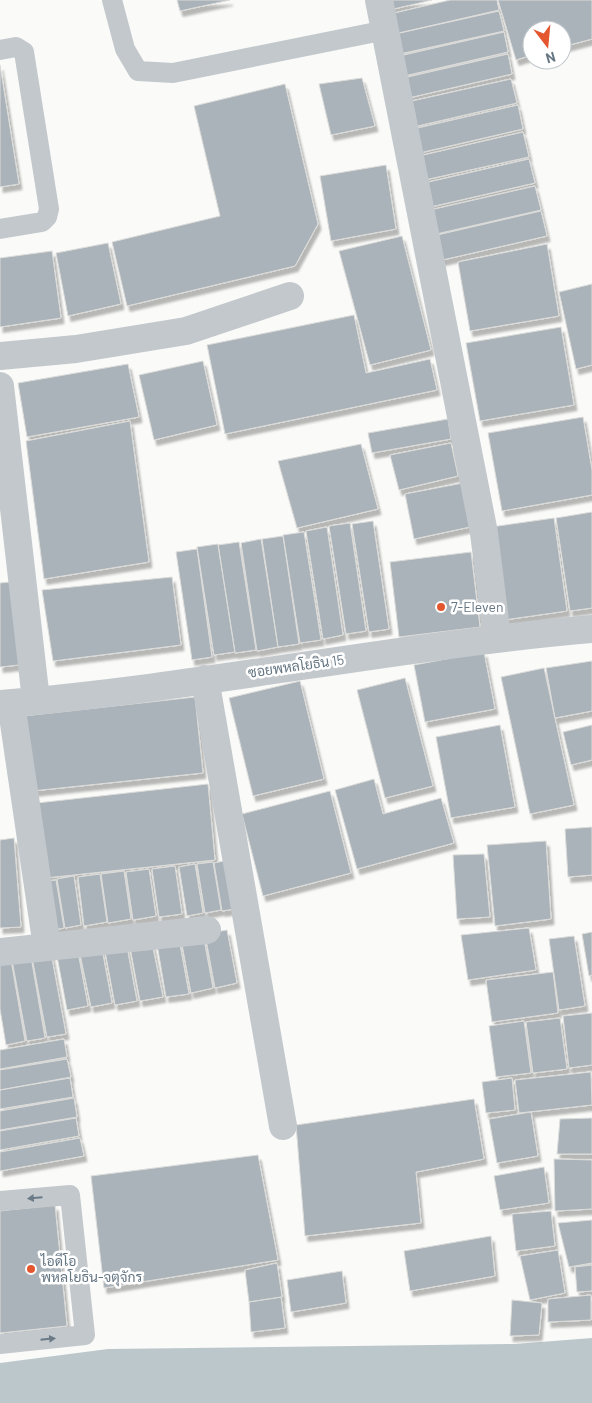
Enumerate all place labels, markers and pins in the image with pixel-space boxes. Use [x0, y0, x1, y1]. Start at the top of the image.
place label: 7-Eleven [451, 598, 504, 615]
marker: 7-Eleven [435, 601, 447, 613]
place label: ไอดีโอ พหลโยธิน-จตุจักร [40, 1252, 143, 1287]
marker: ไอดีโอ พหลโยธิน-จตุจักร [25, 1263, 37, 1275]

